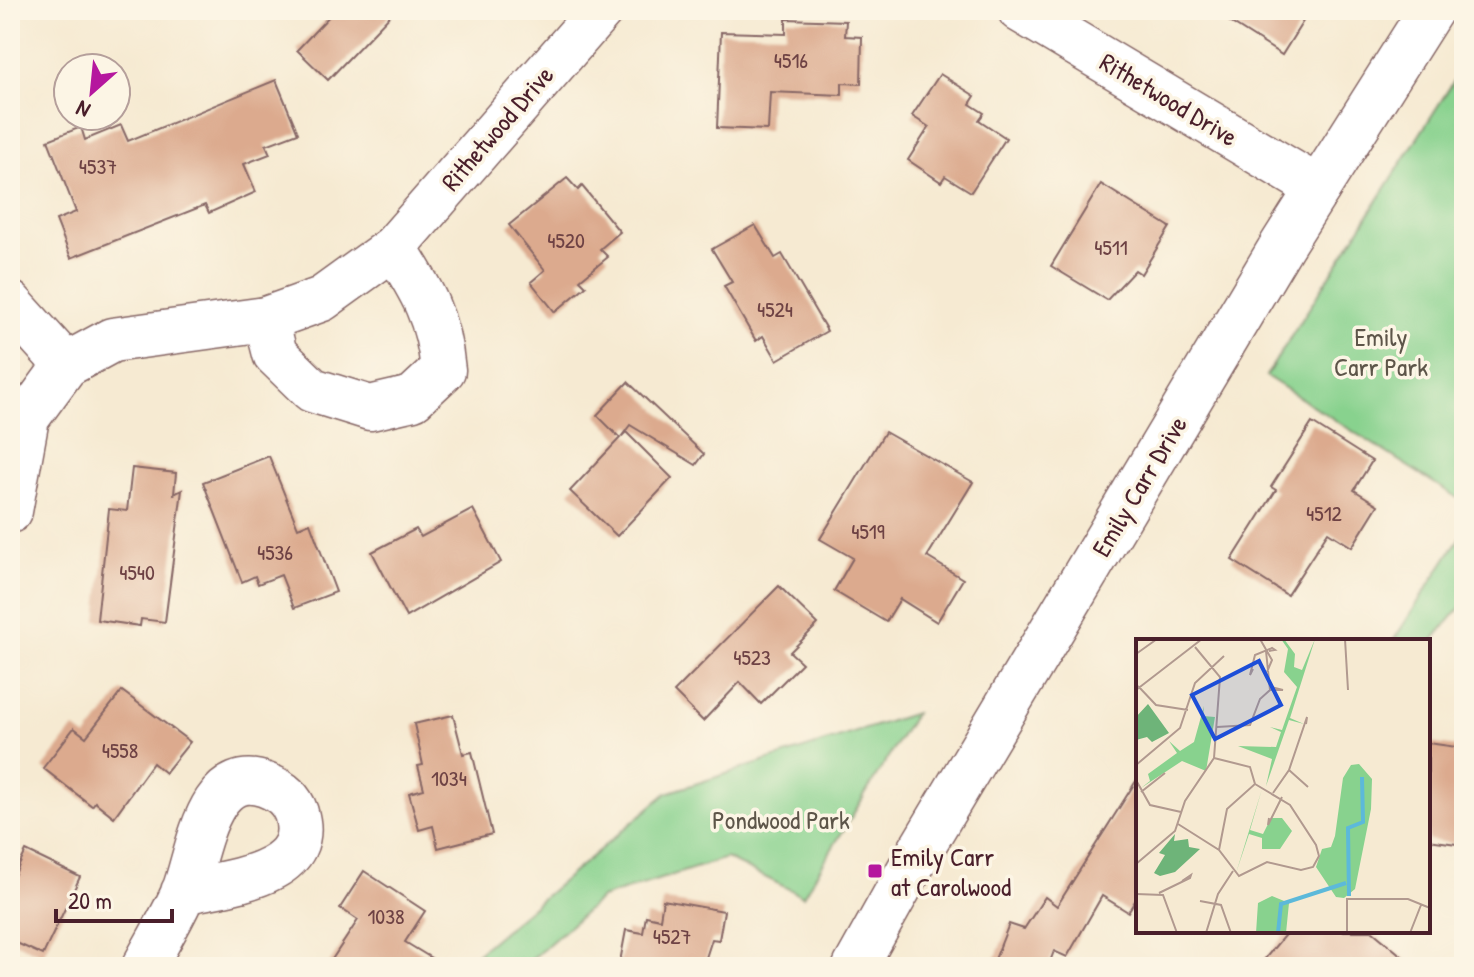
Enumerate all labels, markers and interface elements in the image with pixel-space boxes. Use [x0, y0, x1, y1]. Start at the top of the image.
street label: Rithetwood Drive [1094, 44, 1244, 154]
house number: 4516 [774, 45, 808, 75]
north arrow [52, 52, 132, 132]
street label: Rithetwood Drive [433, 58, 561, 198]
text: N [71, 94, 95, 126]
house number: 4537 [79, 151, 117, 181]
house number: 4520 [547, 225, 585, 255]
house number: 4511 [1094, 232, 1128, 262]
house number: 4524 [757, 294, 793, 324]
park label: Emily Carr Park [1334, 319, 1428, 384]
street label: Emily Carr Drive [1083, 409, 1195, 563]
house number: 4512 [1306, 498, 1343, 528]
house number: 4519 [851, 516, 885, 546]
house number: 4536 [257, 537, 293, 567]
house number: 4540 [119, 557, 155, 587]
inset map [1136, 639, 1430, 933]
house number: 4523 [733, 642, 771, 672]
house number: 4558 [102, 735, 138, 765]
house number: 1034 [431, 763, 467, 793]
park label: Pondwood Park [712, 802, 850, 837]
place label: Emily Carr at Carolwood [891, 839, 1011, 904]
marker: Emily Carr at Carolwood [866, 862, 884, 880]
scale bar [56, 873, 172, 923]
text: 20 m [68, 884, 112, 916]
house number: 1038 [367, 901, 405, 931]
house number: 4527 [653, 921, 691, 951]

